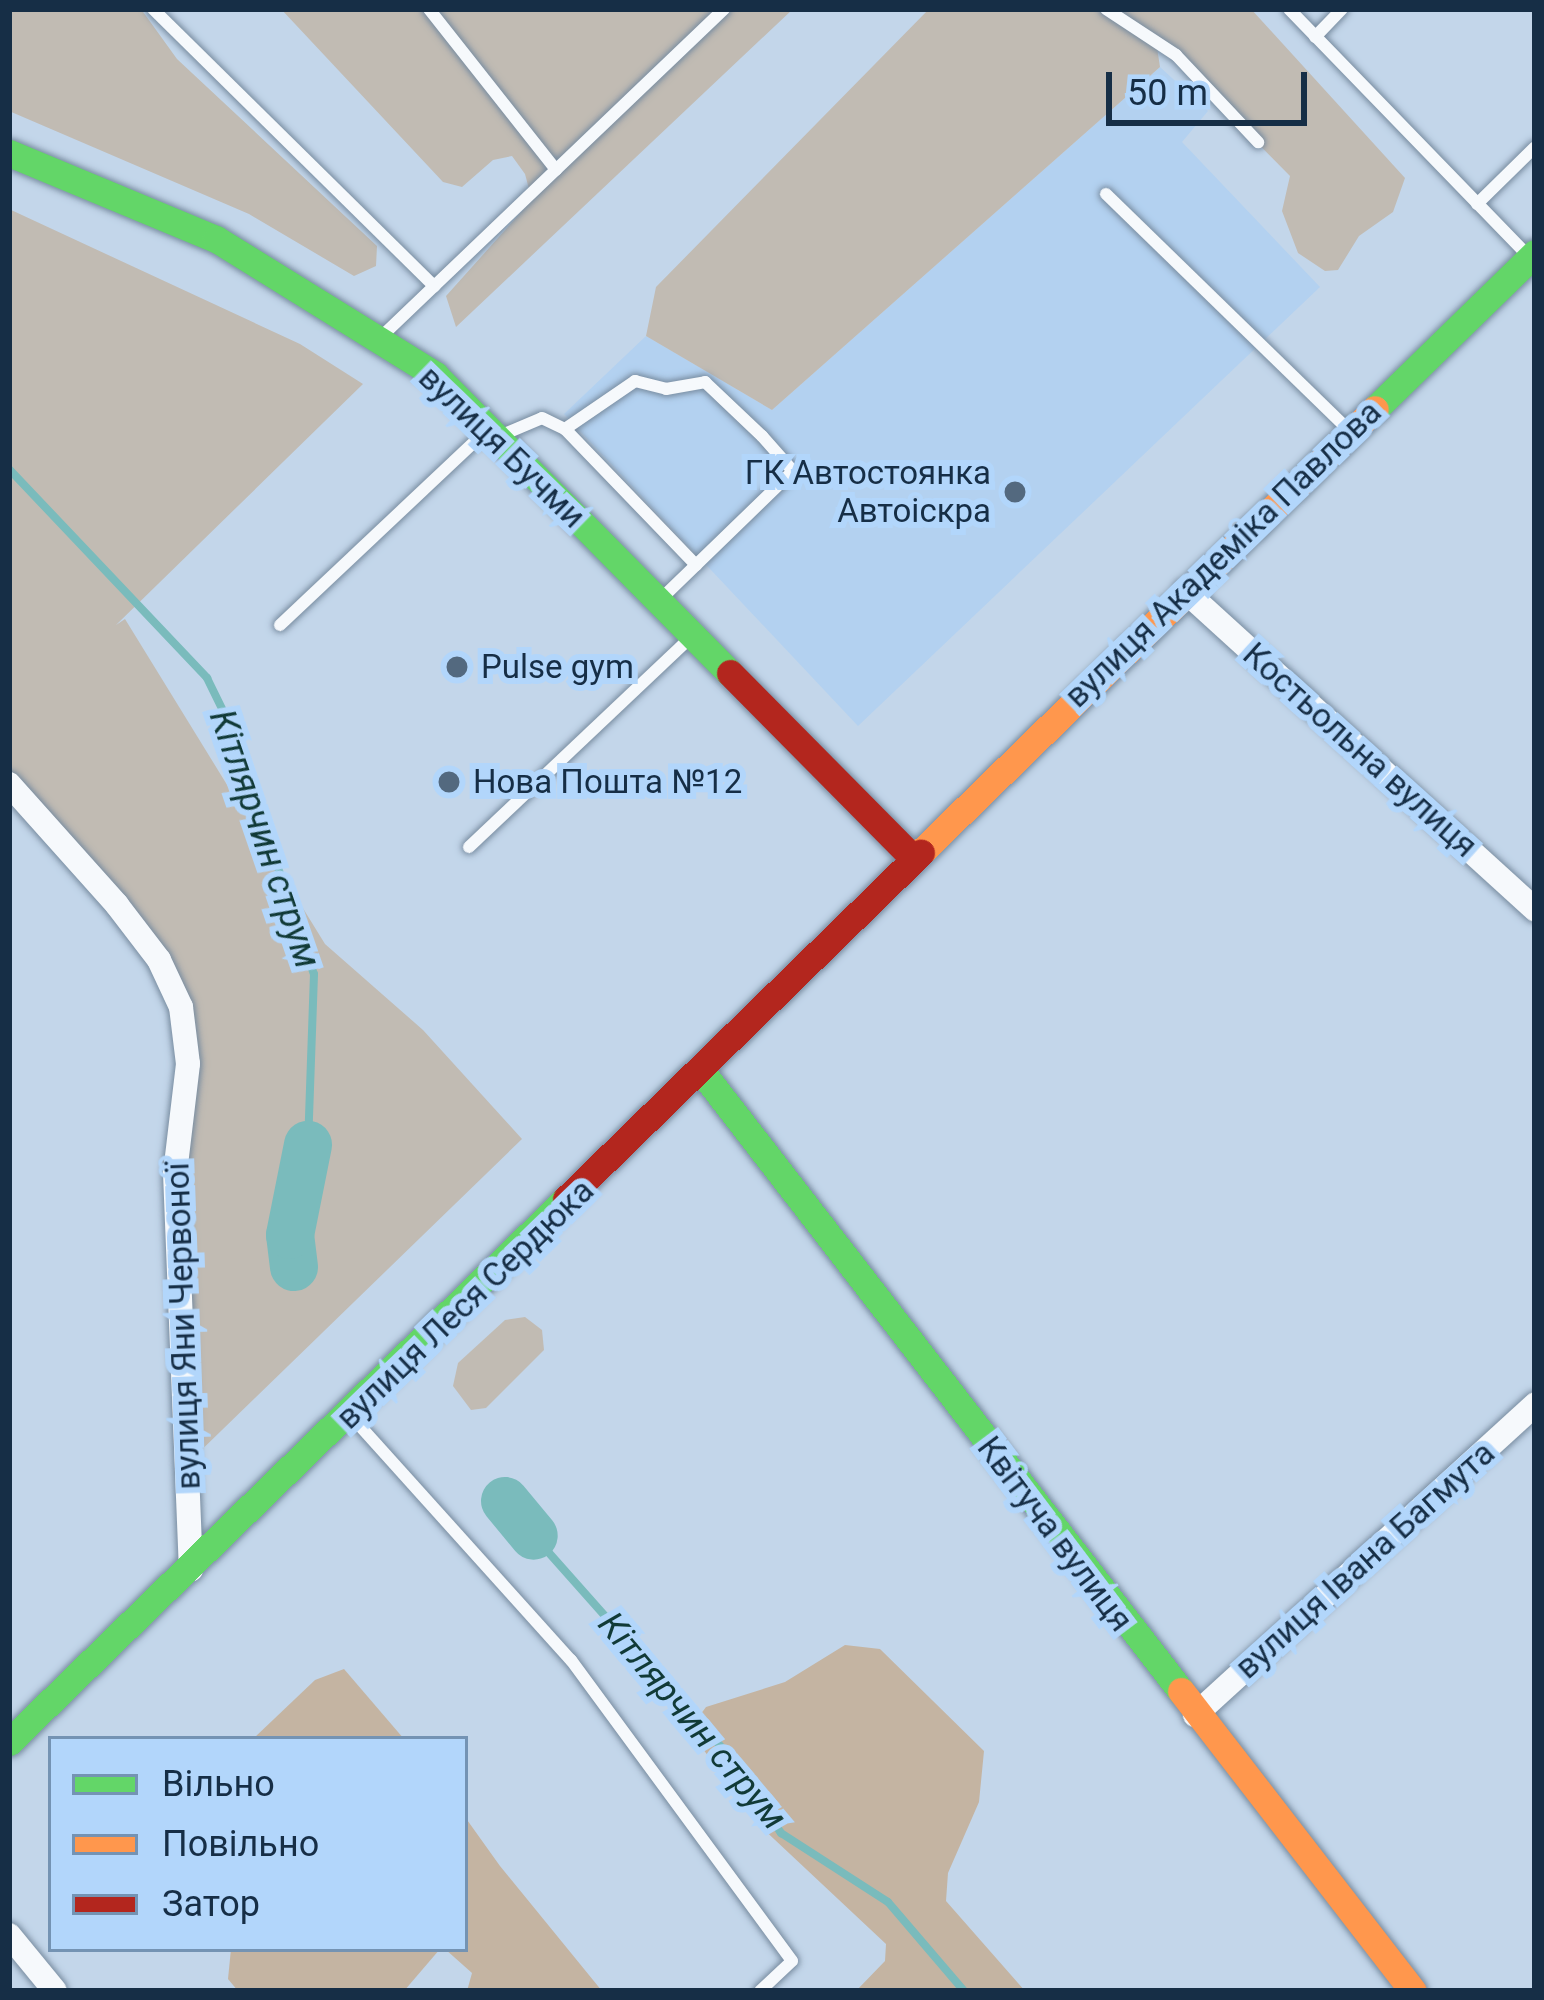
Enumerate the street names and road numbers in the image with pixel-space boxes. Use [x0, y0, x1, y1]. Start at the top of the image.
street label: вулиця Бучми [411, 358, 593, 536]
street label: вулиця Академіка Павлова [1057, 392, 1389, 716]
street label: Костьольна вулиця [1235, 635, 1485, 865]
street label: вулиця Яни Червоної [157, 1162, 209, 1490]
street label: вулиця Леся Сердюка [328, 1171, 602, 1437]
street label: Квітуча вулиця [969, 1429, 1141, 1639]
street label: вулиця Івана Багмута [1227, 1433, 1503, 1687]

